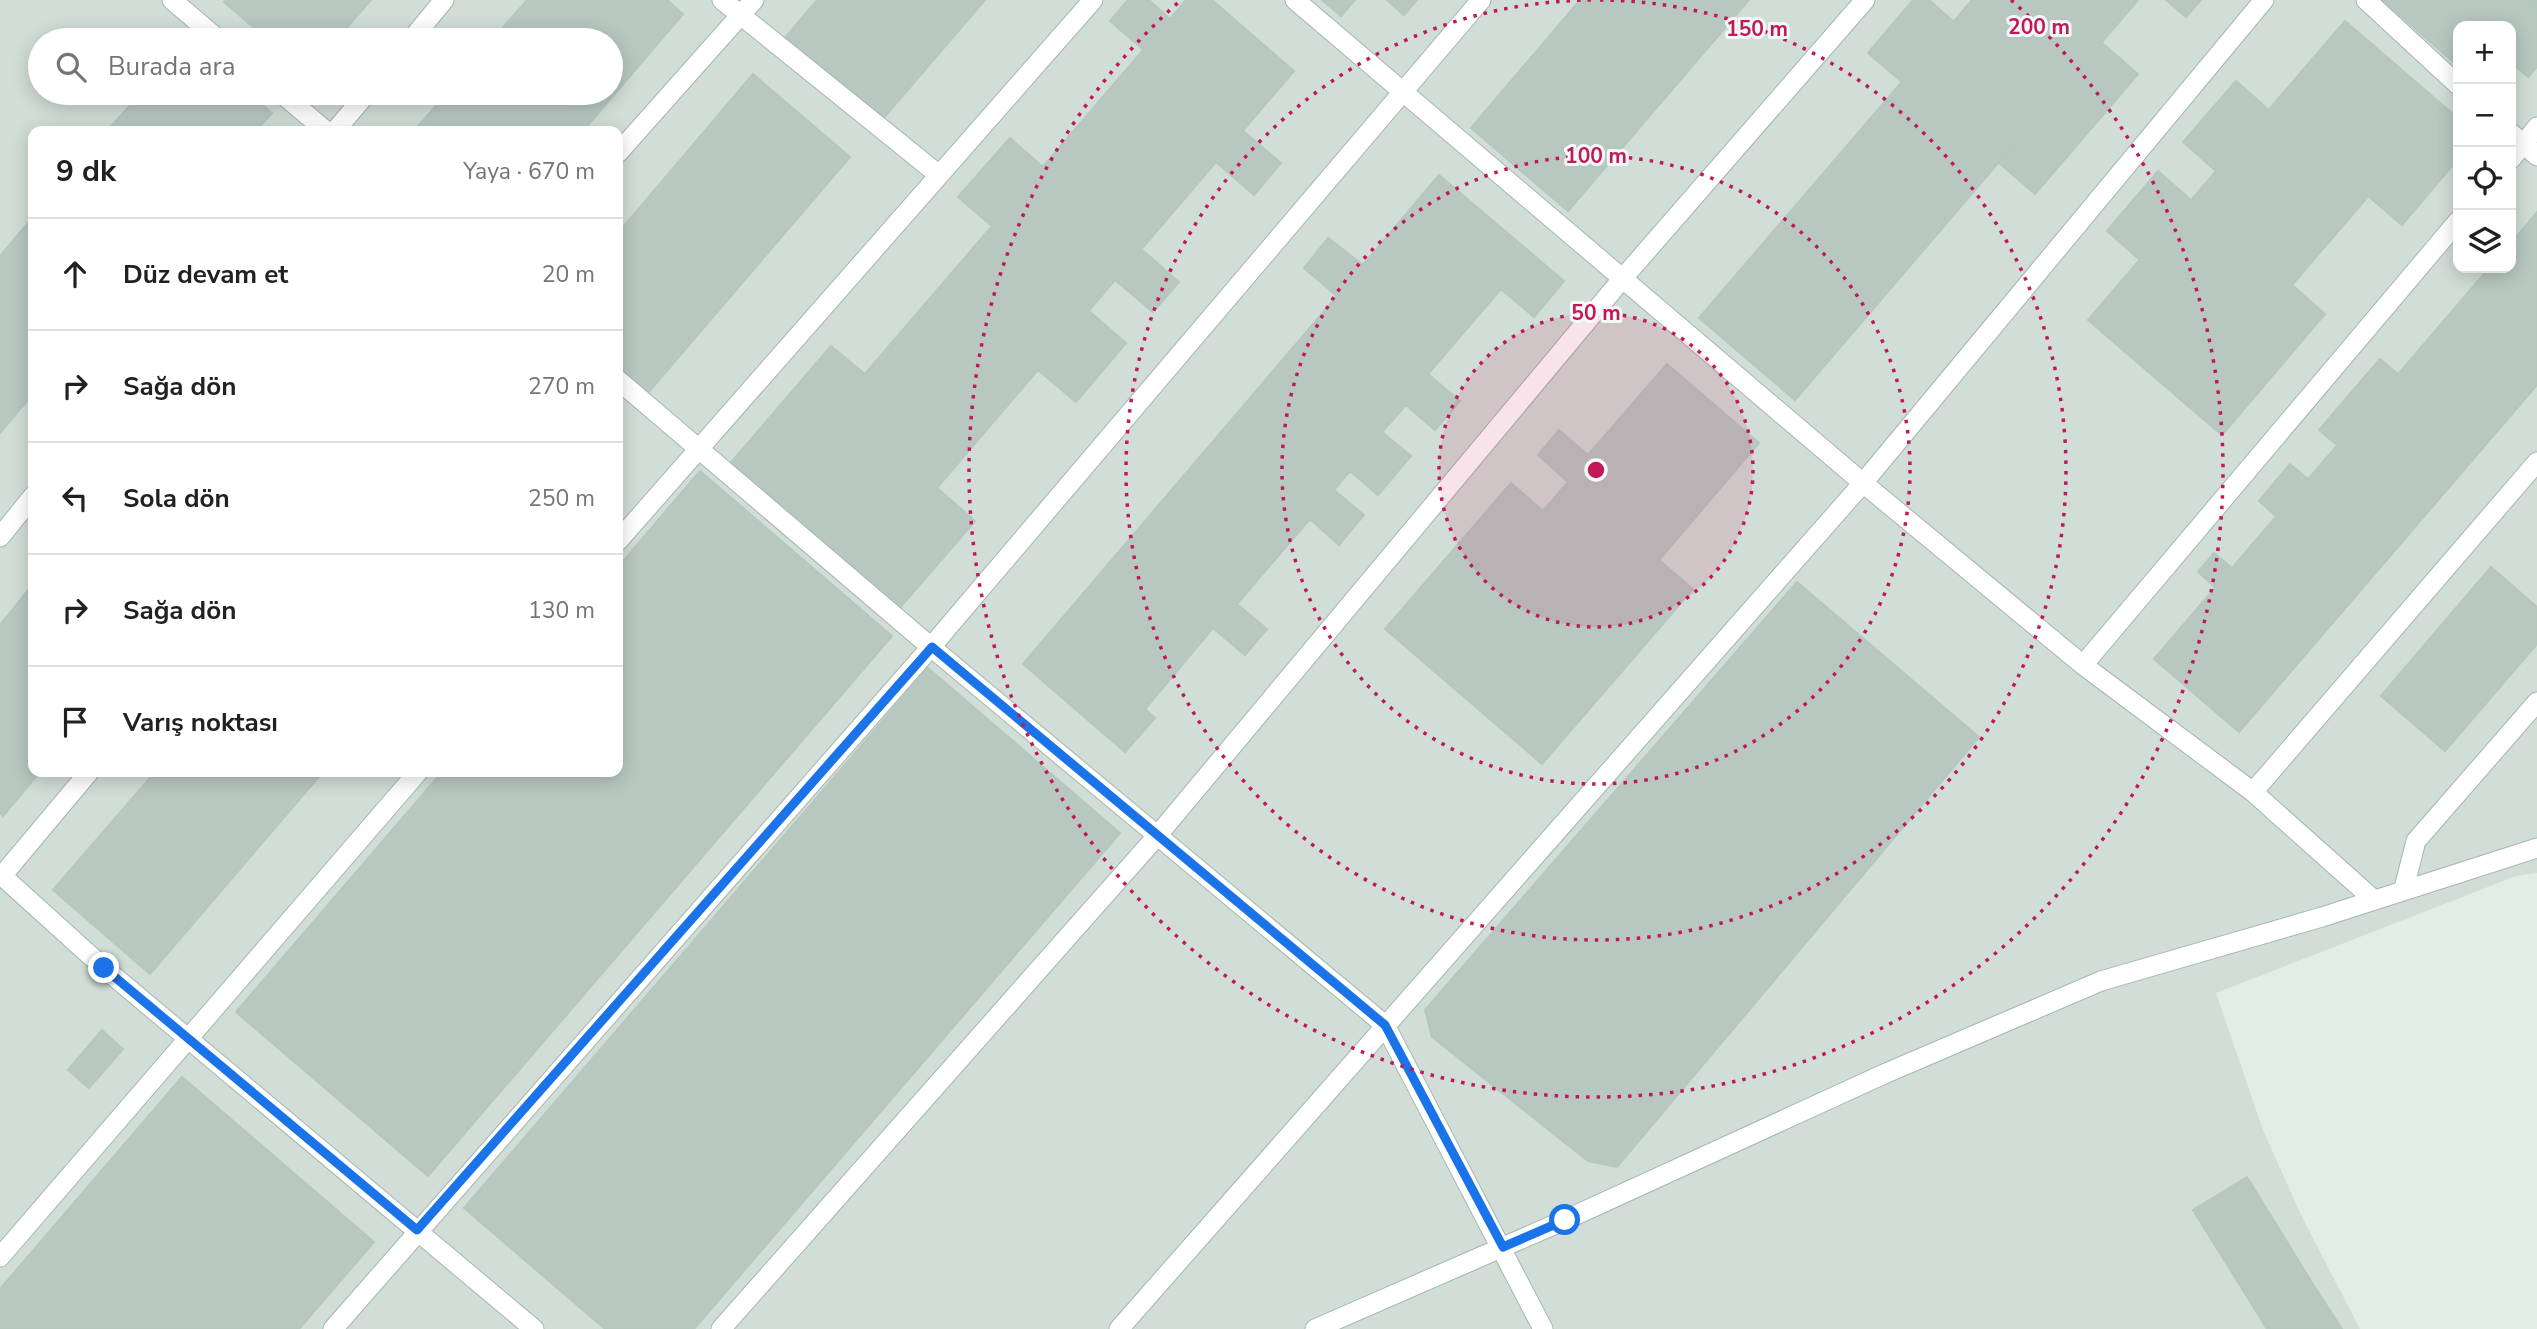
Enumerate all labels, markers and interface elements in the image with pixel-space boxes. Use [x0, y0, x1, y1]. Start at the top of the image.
text: 200 m [2008, 13, 2070, 41]
text: 150 m [1726, 15, 1788, 43]
map controls [2453, 21, 2516, 273]
button: + [2453, 21, 2516, 84]
search box [28, 28, 623, 105]
icon: search [52, 48, 90, 86]
text: Burada ara [108, 49, 235, 84]
button: − [2453, 84, 2516, 147]
text: 100 m [1565, 142, 1627, 170]
button: locate [2453, 147, 2516, 210]
text: 9 dk [56, 151, 116, 192]
text: Yaya · 670 m [463, 156, 595, 187]
button: layers [2453, 210, 2516, 273]
icon: ahead [56, 255, 94, 293]
text: Düz devam et [123, 257, 288, 292]
text: 20 m [542, 259, 595, 290]
text: 50 m [1571, 299, 1621, 327]
icon: right [56, 367, 94, 405]
text: Sağa dön [123, 369, 236, 404]
text: 270 m [528, 371, 595, 402]
centre of rings [1584, 458, 1608, 482]
icon: left [56, 479, 94, 517]
text: Sola dön [123, 481, 230, 516]
text: 250 m [528, 483, 595, 514]
icon: right [56, 591, 94, 629]
text: Sağa dön [123, 593, 236, 628]
text: 130 m [528, 595, 595, 626]
icon: arrive [56, 703, 94, 741]
text: Varış noktası [123, 705, 278, 740]
route end [88, 952, 119, 983]
route start [1549, 1204, 1580, 1235]

